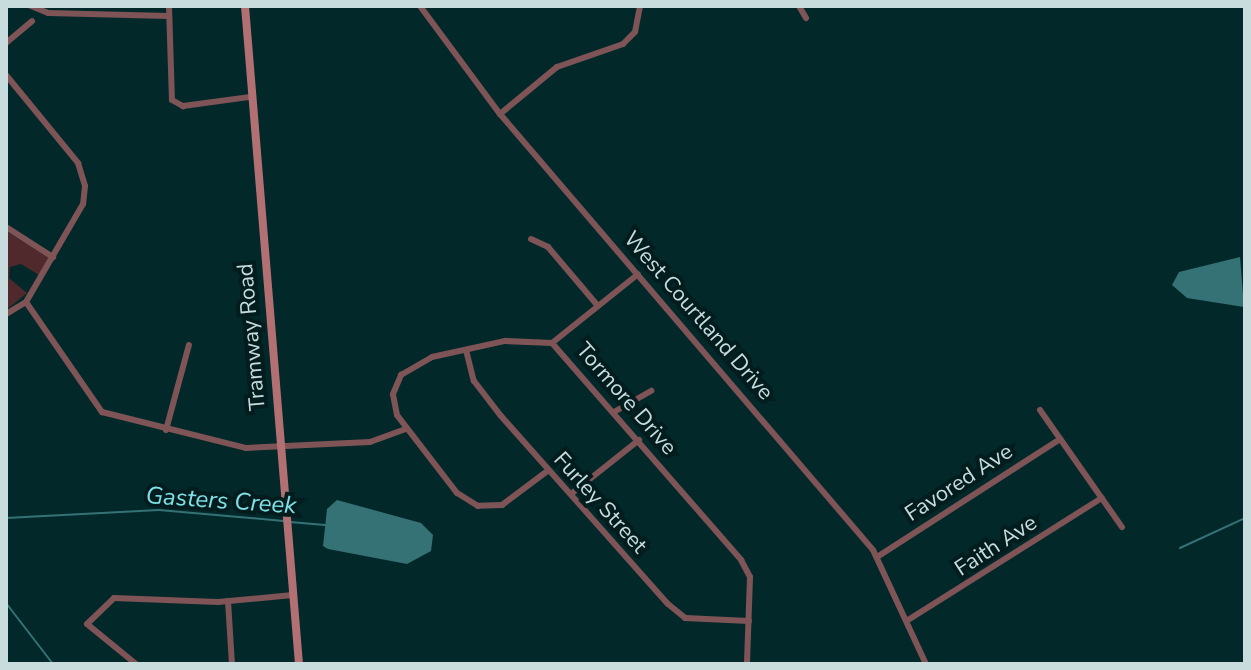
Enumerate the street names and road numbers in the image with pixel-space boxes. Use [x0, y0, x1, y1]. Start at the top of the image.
street label: West Courtland Drive [618, 226, 778, 406]
street label: Tramway Road [232, 262, 272, 412]
street label: Tormore Drive [570, 338, 682, 460]
street label: Favored Ave [900, 438, 1018, 528]
street label: Furley Street [548, 447, 652, 559]
street label: Faith Ave [950, 510, 1042, 582]

